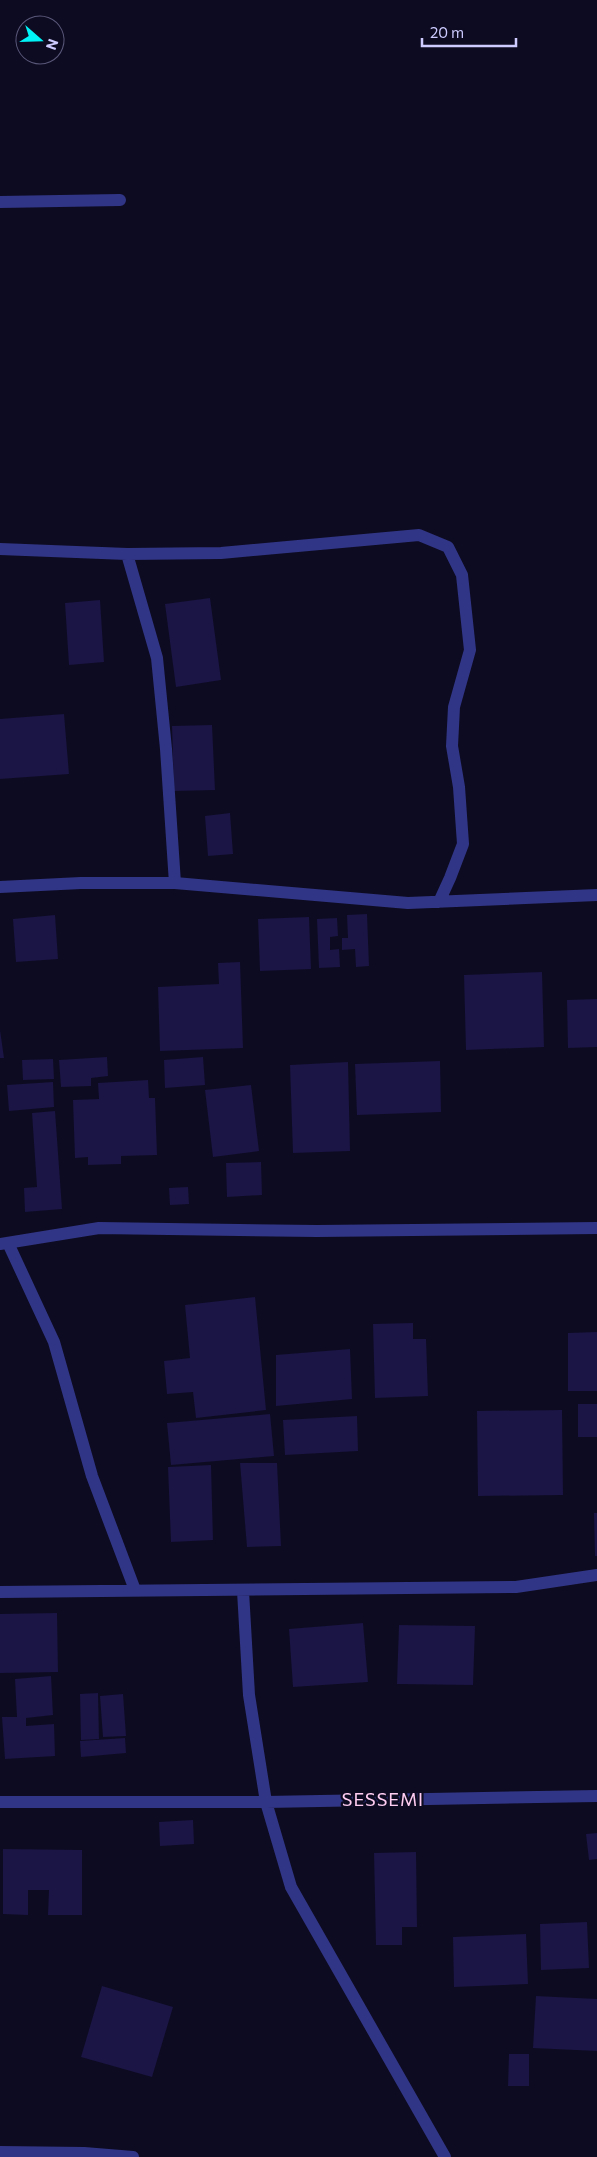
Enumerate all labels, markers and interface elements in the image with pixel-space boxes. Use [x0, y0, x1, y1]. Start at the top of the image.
north arrow [15, 15, 65, 65]
scale bar [422, 15, 516, 47]
text: 20 m [430, 23, 464, 41]
text: N [43, 37, 62, 52]
district label: SESSEMI [342, 1788, 424, 1810]

